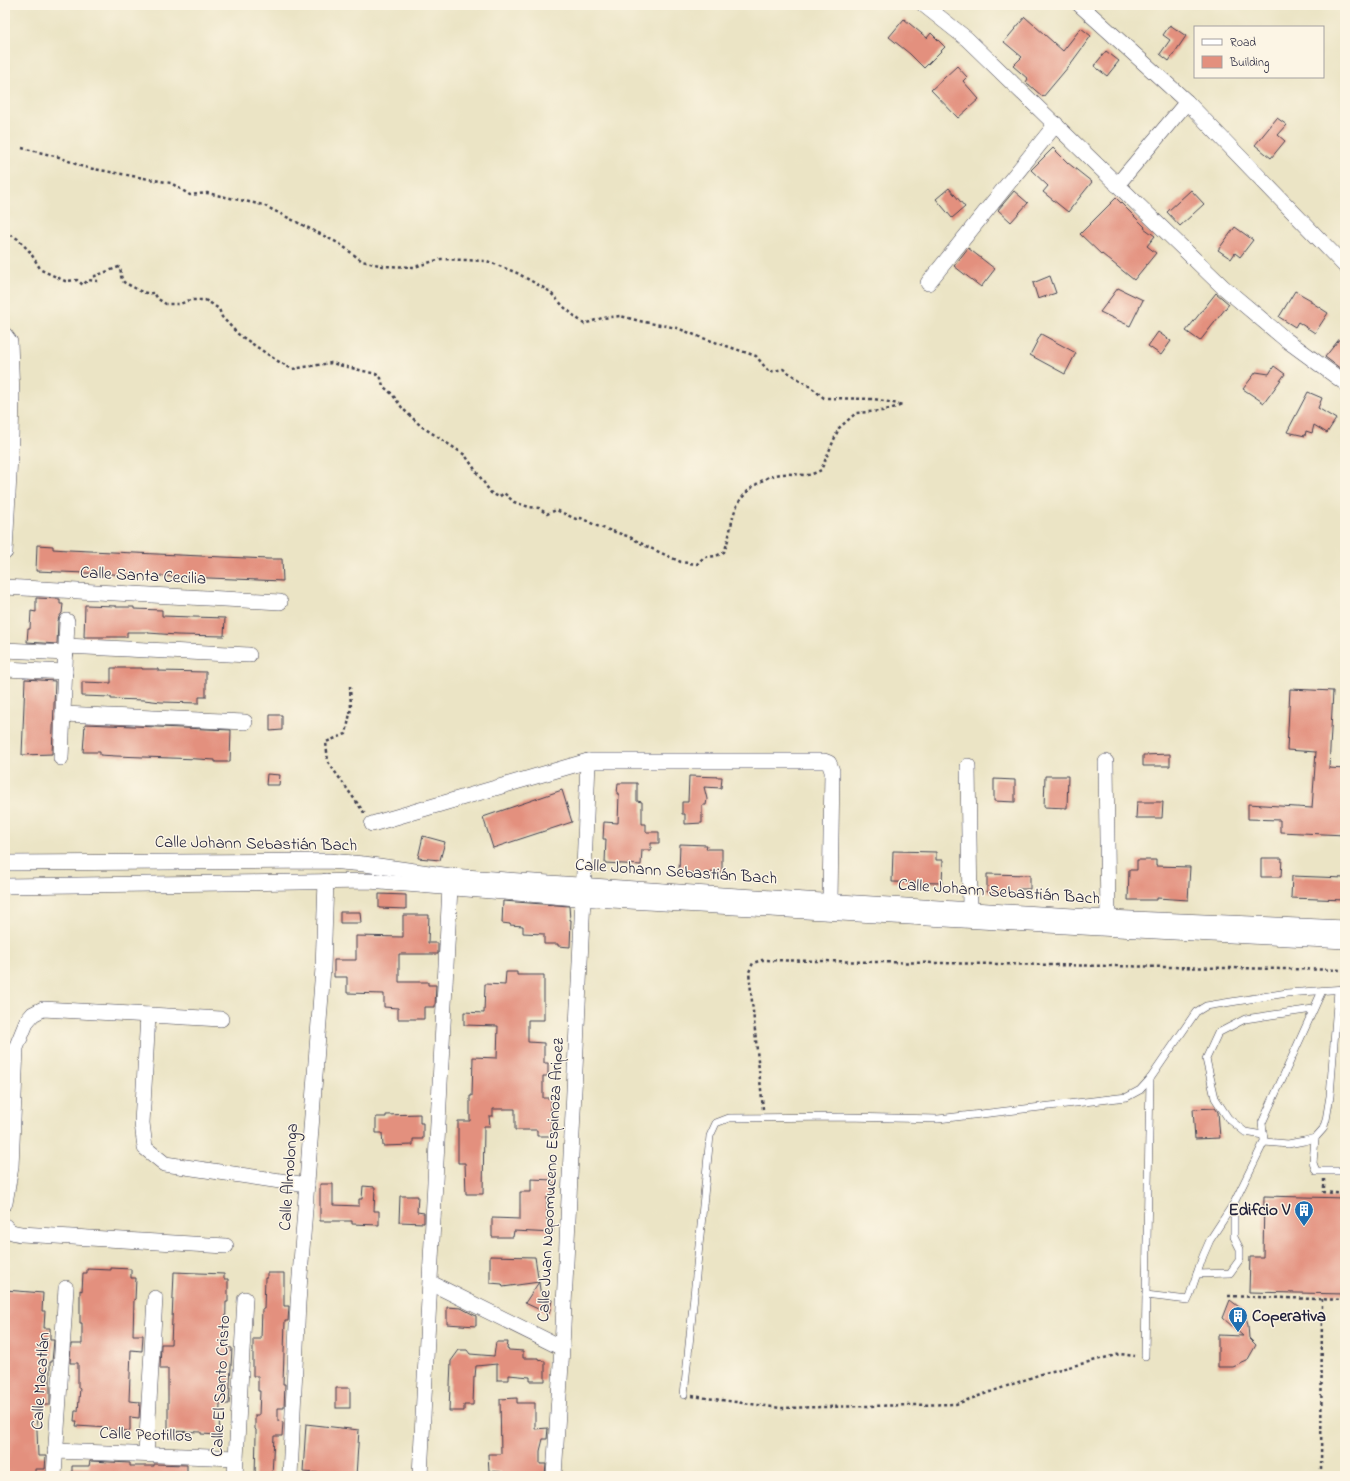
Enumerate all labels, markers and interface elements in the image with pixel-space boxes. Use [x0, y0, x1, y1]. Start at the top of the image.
legend [1194, 26, 1324, 78]
text: Road [1230, 34, 1256, 52]
text: Building [1229, 54, 1269, 73]
street label: Calle Santa Cecilia [79, 560, 207, 592]
street label: Calle Johann Sebastián Bach [155, 830, 357, 858]
street label: Calle Johann Sebastián Bach [574, 852, 778, 892]
street label: Calle Johann Sebastián Bach [897, 872, 1101, 912]
street label: Calle Juan Nepomuceno Espinoza Aripez [531, 1036, 571, 1323]
street label: Calle Almolonga [273, 1122, 307, 1232]
place label: Edifcio V [1229, 1198, 1291, 1223]
building icon: Edifcio V [1293, 1199, 1315, 1227]
place label: Coperativa [1252, 1304, 1326, 1329]
building icon: Coperativa [1227, 1305, 1249, 1333]
street label: Calle El Santo Cristo [205, 1314, 237, 1457]
street label: Calle Macatlán [25, 1331, 57, 1431]
street label: Calle Peotillos [99, 1421, 193, 1449]

